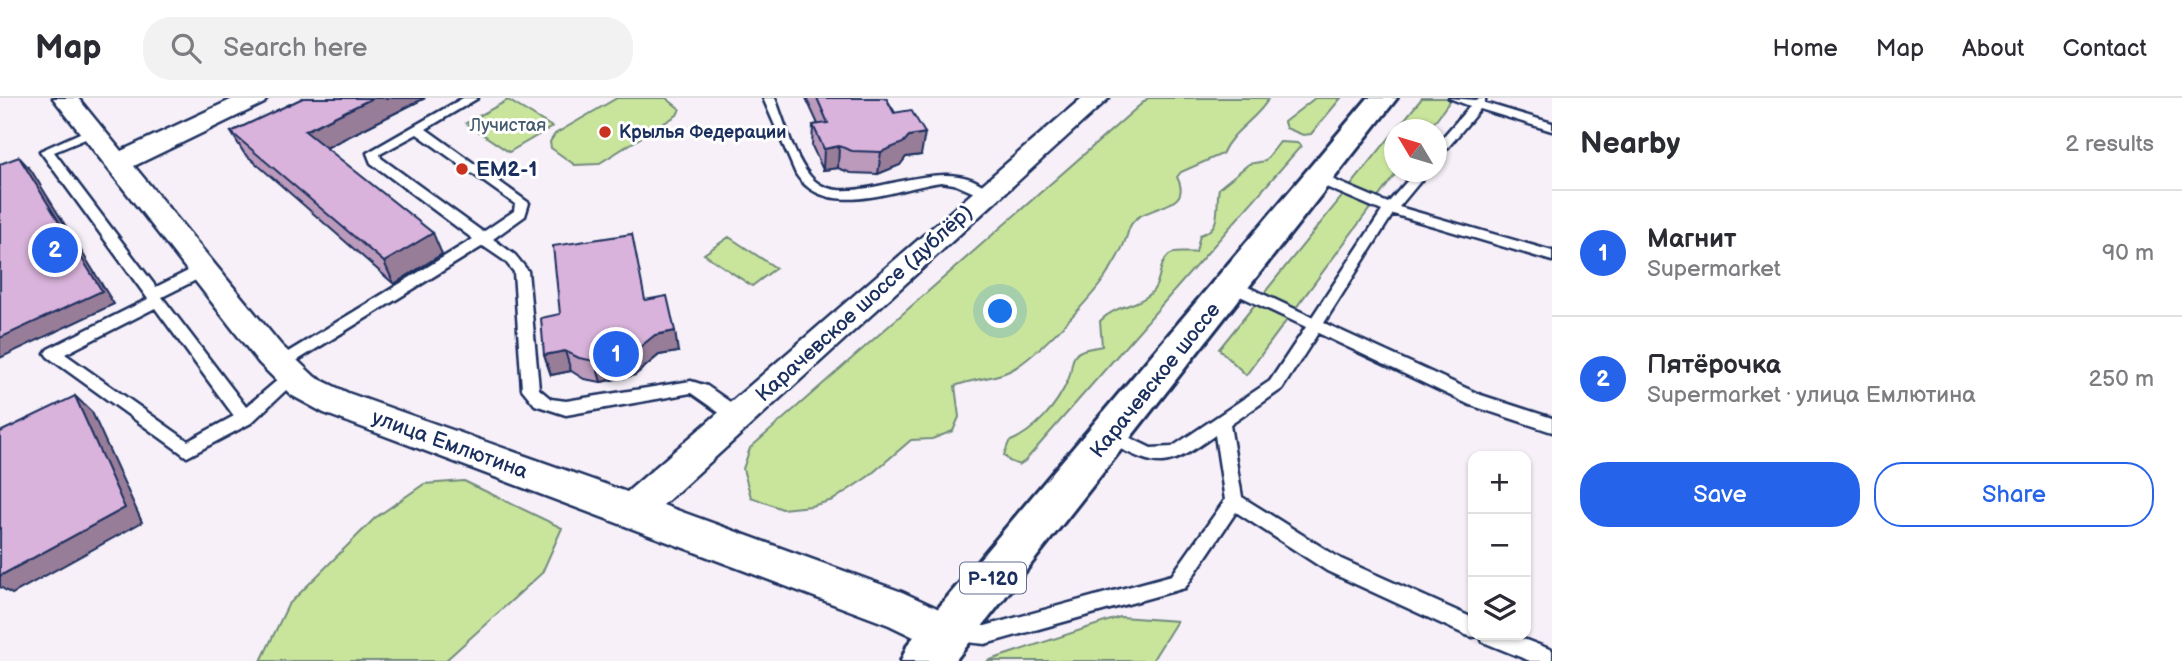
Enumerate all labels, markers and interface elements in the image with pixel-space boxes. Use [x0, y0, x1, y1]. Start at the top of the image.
search box [143, 17, 633, 80]
text: Map [35, 28, 101, 68]
icon: search [167, 29, 205, 67]
text: Search here [223, 33, 367, 64]
text: Home [1773, 34, 1838, 63]
text: Map [1876, 34, 1924, 63]
text: About [1962, 34, 2024, 63]
text: Contact [2062, 34, 2147, 63]
park label: Лучистая [469, 115, 546, 136]
north arrow [1384, 119, 1447, 182]
place label: Крылья Федерации [619, 122, 786, 143]
marker: Крылья Федерации [597, 124, 613, 140]
text: Nearby [1580, 126, 1680, 162]
text: 2 results [2065, 130, 2154, 158]
place label: ЕМ2-1 [476, 157, 537, 182]
marker: ЕМ2-1 [454, 161, 470, 177]
street label: Карачевское шоссе (дублёр) [751, 199, 978, 407]
pin: 2 [32, 224, 78, 276]
text: Магнит [1647, 224, 1736, 255]
text: 1 [1598, 239, 1608, 267]
text: 90 m [2102, 239, 2154, 267]
text: Supermarket [1647, 255, 1781, 283]
your location [983, 294, 1017, 328]
street label: Карачевское шоссе [1085, 297, 1226, 463]
pin: 1 [593, 328, 639, 380]
text: Пятёрочка [1647, 350, 1781, 381]
text: 2 [1596, 365, 1610, 393]
text: 250 m [2088, 365, 2154, 393]
text: Supermarket · улица Емлютина [1647, 381, 1976, 409]
street label: улица Емлютина [368, 405, 532, 484]
map controls [1468, 451, 1531, 640]
button: + [1468, 451, 1531, 514]
button: Save [1580, 462, 1860, 527]
button: Share [1874, 462, 2154, 527]
button: − [1468, 514, 1531, 577]
road number: Р-120 [960, 562, 1026, 593]
button: layers [1468, 577, 1531, 640]

